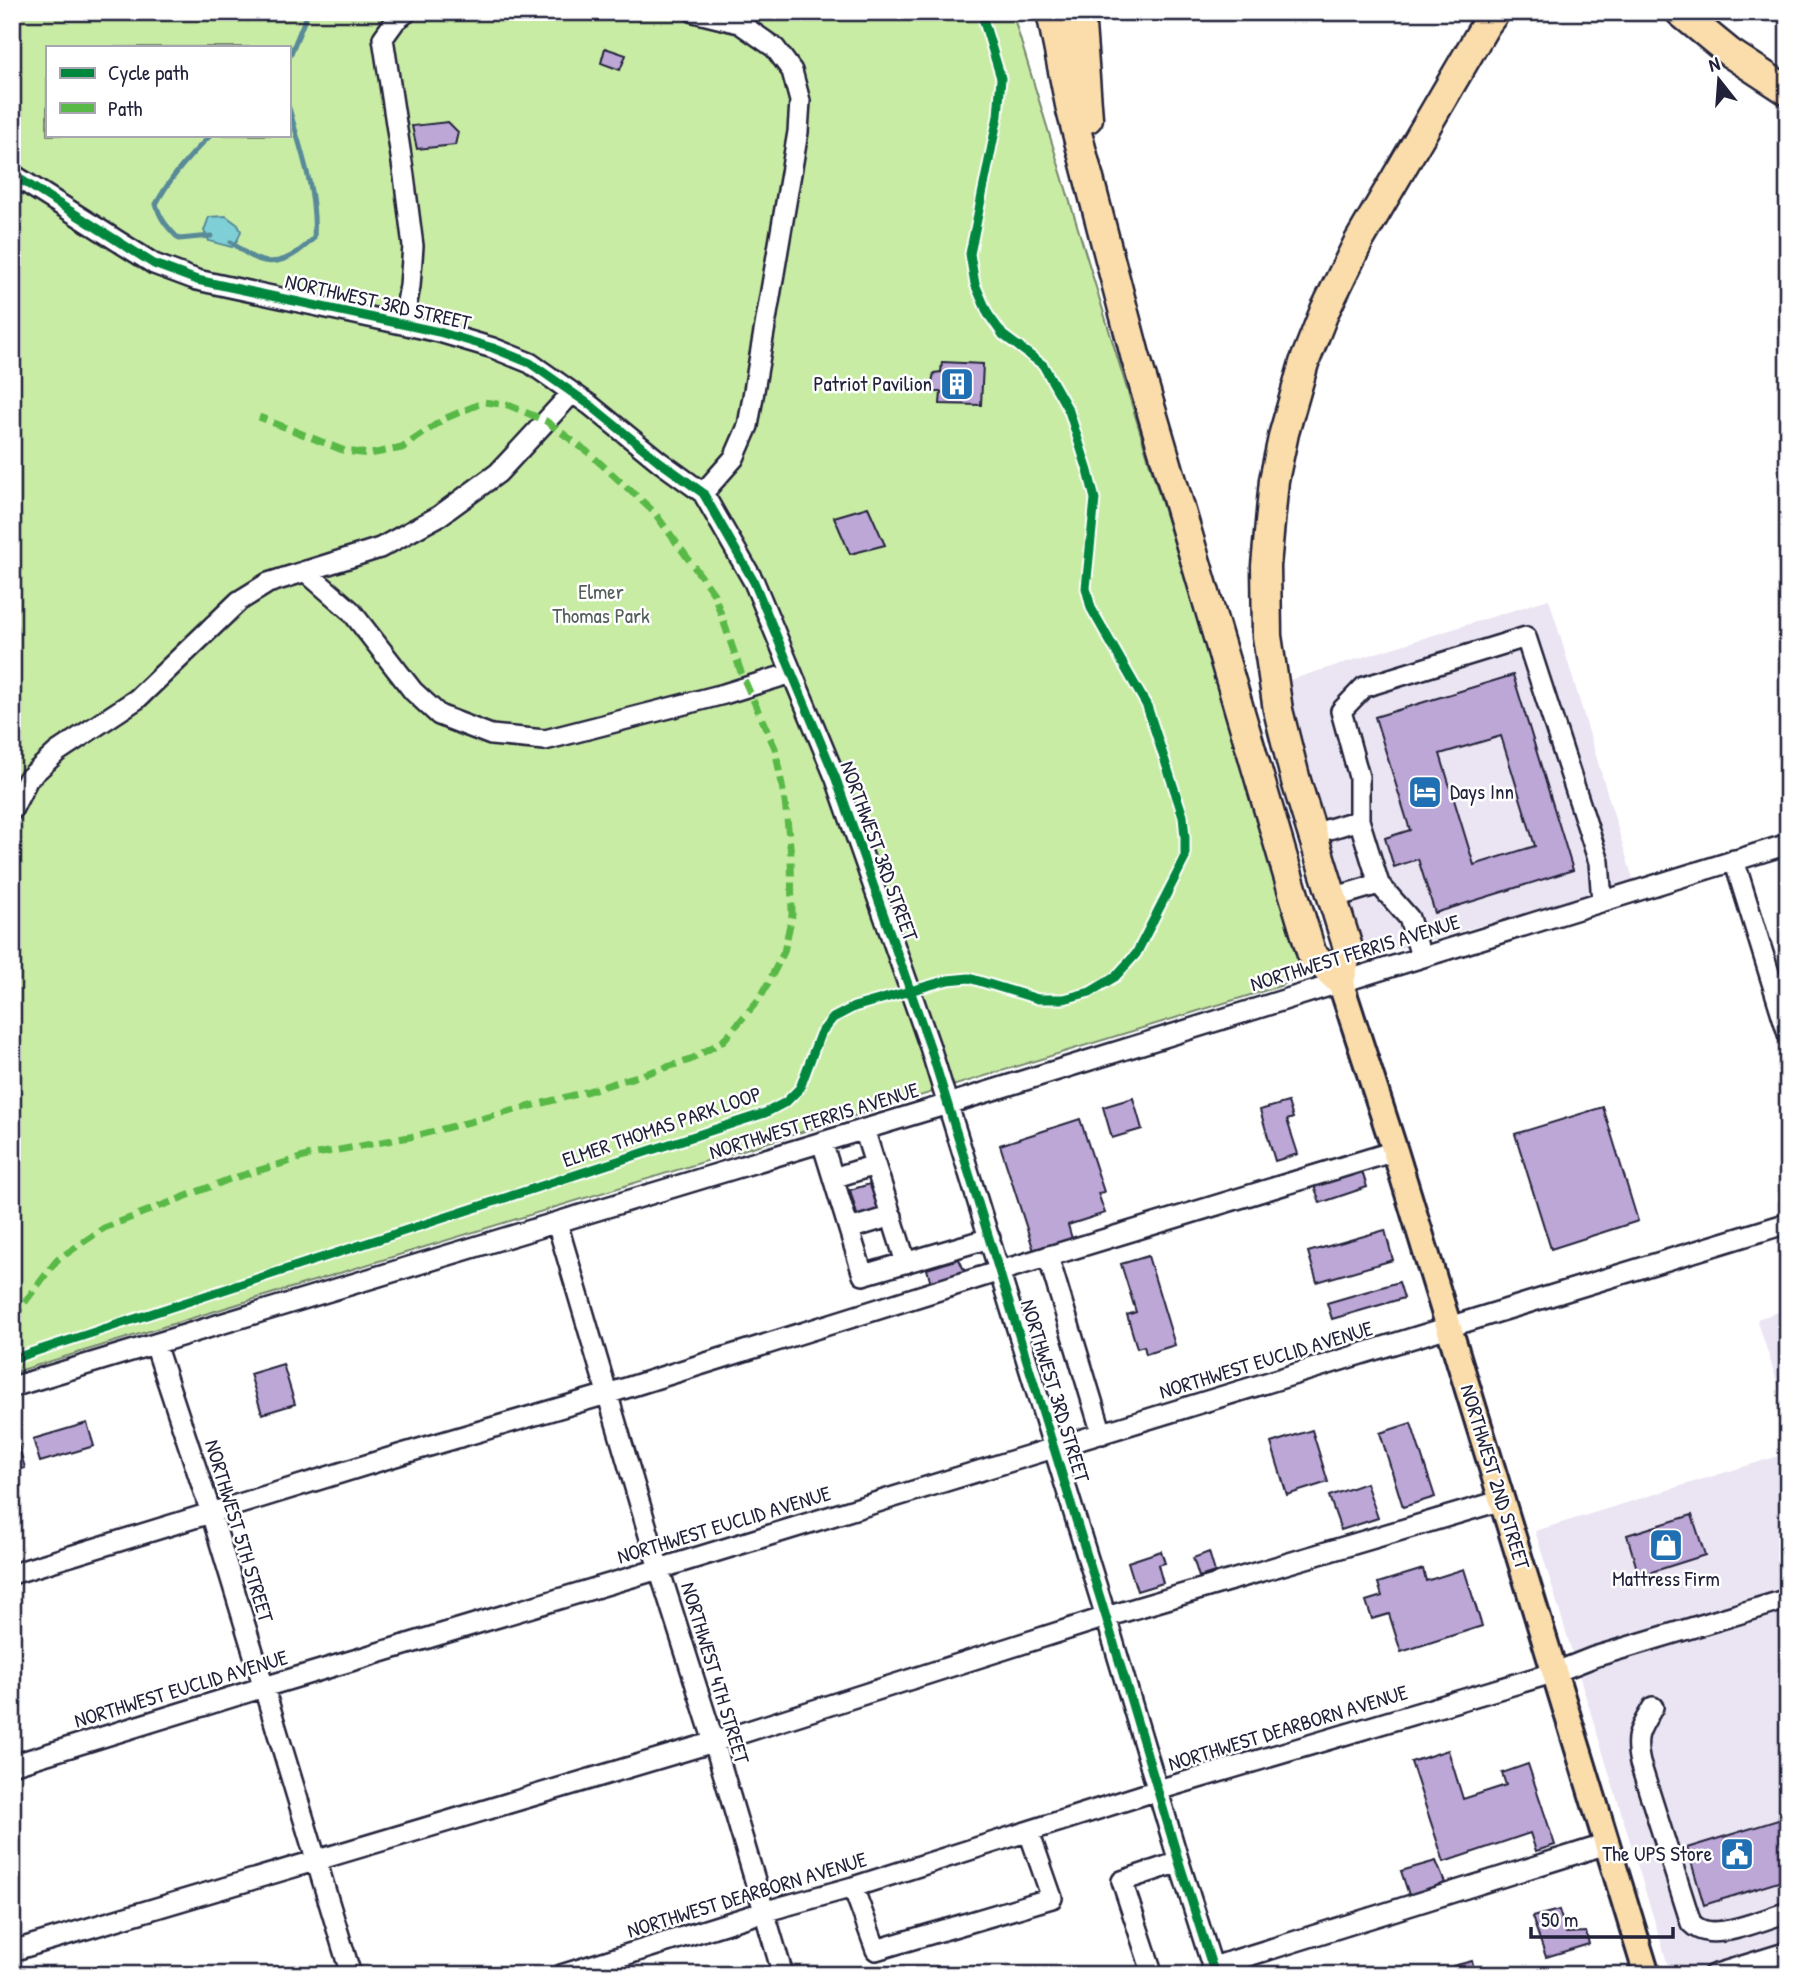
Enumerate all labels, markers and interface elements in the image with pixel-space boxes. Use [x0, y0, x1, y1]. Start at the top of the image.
legend [46, 46, 290, 136]
north arrow [1685, 46, 1755, 116]
text: N [1705, 50, 1723, 78]
text: Cycle path [108, 58, 189, 87]
text: Path [108, 94, 143, 123]
street label: NORTHWEST 3RD STREET [282, 266, 475, 337]
building icon: Patriot Pavilion [938, 365, 976, 403]
place label: Patriot Pavilion [813, 369, 932, 398]
park label: Elmer Thomas Park [552, 577, 650, 630]
street label: NORTHWEST 3RD STREET [833, 757, 926, 946]
hotel icon: Days Inn [1406, 773, 1444, 811]
place label: Days Inn [1450, 777, 1514, 806]
street label: NORTHWEST FERRIS AVENUE [1247, 907, 1463, 998]
street label: NORTHWEST FERRIS AVENUE [706, 1075, 922, 1166]
street label: ELMER THOMAS PARK LOOP [558, 1079, 765, 1174]
street label: NORTHWEST 3RD STREET [1014, 1296, 1097, 1487]
street label: NORTHWEST EUCLID AVENUE [1156, 1313, 1376, 1406]
street label: NORTHWEST 2ND STREET [1454, 1381, 1538, 1574]
street label: NORTHWEST 5TH STREET [198, 1436, 281, 1627]
street label: NORTHWEST EUCLID AVENUE [614, 1478, 834, 1571]
shop icon: Mattress Firm [1647, 1526, 1685, 1564]
place label: Mattress Firm [1612, 1564, 1720, 1593]
street label: NORTHWEST 4TH STREET [674, 1579, 757, 1768]
street label: NORTHWEST EUCLID AVENUE [71, 1642, 291, 1735]
street label: NORTHWEST DEARBORN AVENUE [1165, 1677, 1411, 1778]
public building icon: The UPS Store [1718, 1835, 1756, 1873]
place label: The UPS Store [1602, 1839, 1712, 1868]
street label: NORTHWEST DEARBORN AVENUE [624, 1844, 870, 1945]
scale bar [1531, 1896, 1672, 1940]
text: 50 m [1541, 1905, 1578, 1934]

